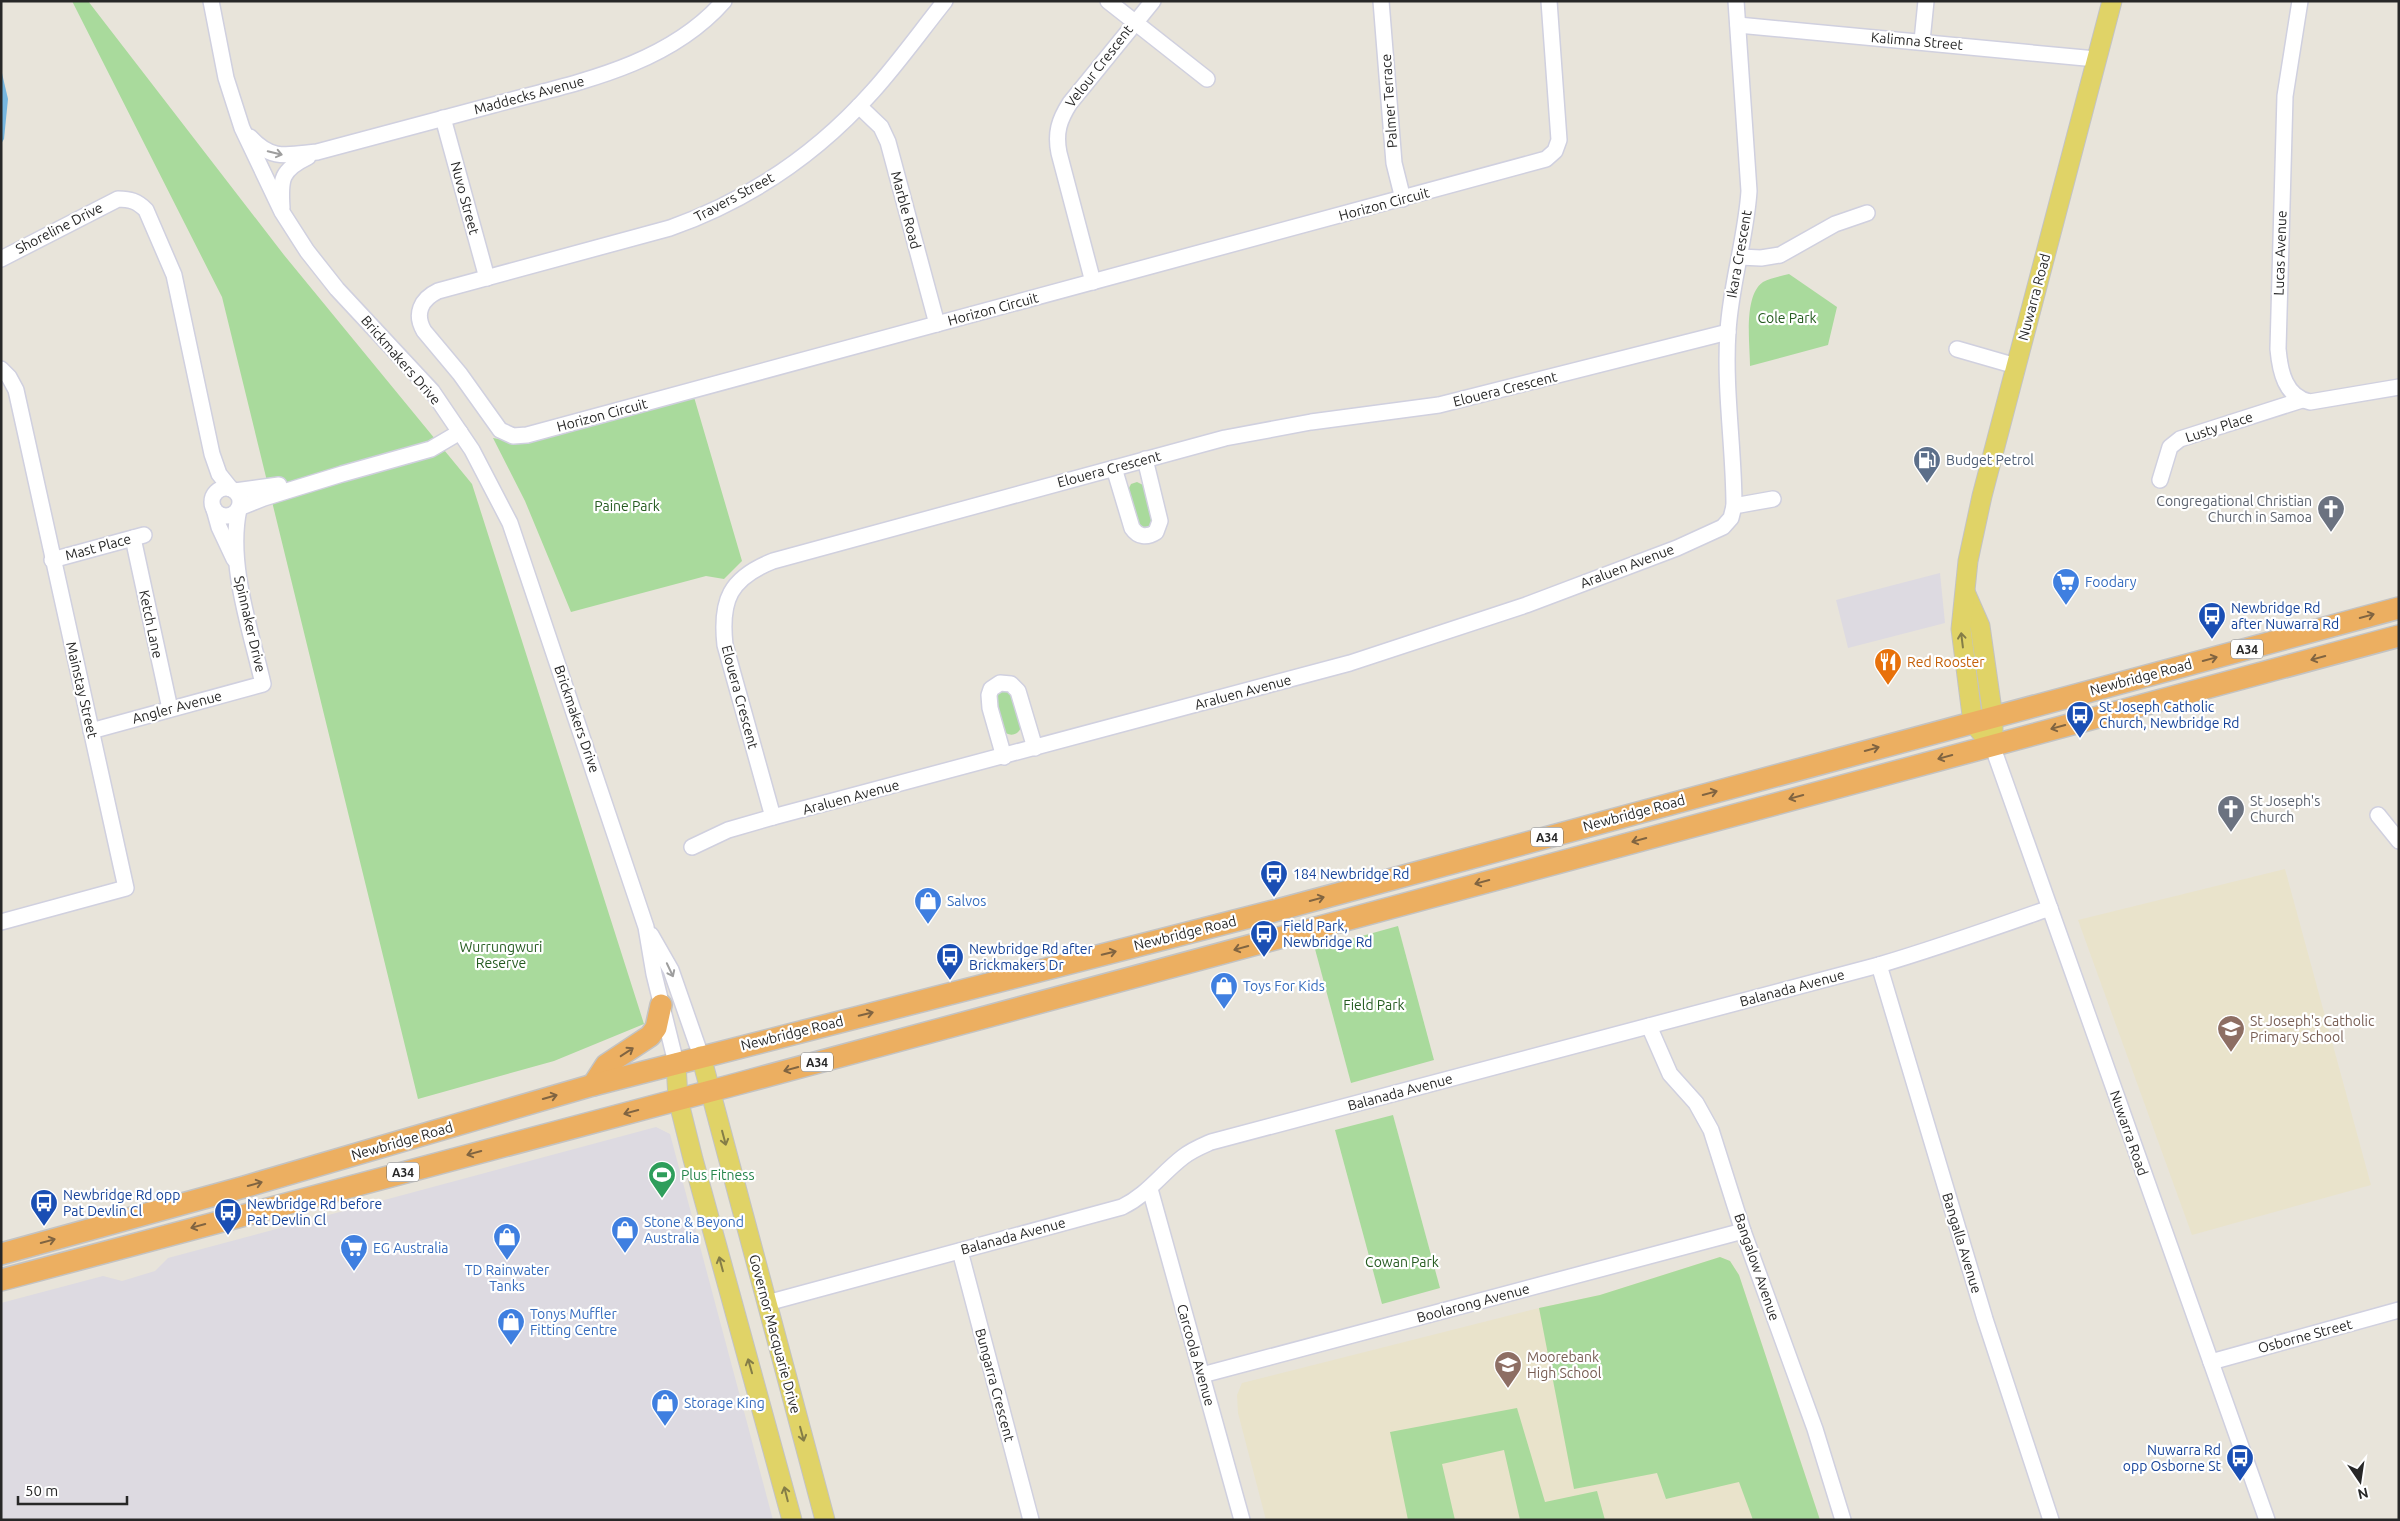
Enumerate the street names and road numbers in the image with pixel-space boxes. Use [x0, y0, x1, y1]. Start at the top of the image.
street label: Velour Crescent [1062, 21, 1136, 110]
street label: Kalimna Street [1870, 29, 1964, 53]
street label: Palmer Terrace [1378, 53, 1400, 149]
street label: Maddecks Avenue [472, 73, 586, 117]
street label: Nuvo Street [448, 160, 483, 237]
street label: Travers Street [691, 169, 777, 225]
street label: Marble Road [888, 169, 924, 251]
street label: Horizon Circuit [1337, 184, 1431, 224]
street label: Shoreline Drive [13, 199, 105, 257]
street label: Ikara Crescent [1723, 208, 1755, 299]
street label: Lucas Avenue [2271, 210, 2289, 296]
street label: Nuwarra Road [2015, 252, 2053, 342]
street label: Horizon Circuit [946, 289, 1040, 329]
street label: Brickmakers Drive [358, 312, 444, 408]
street label: Elouera Crescent [1451, 368, 1559, 410]
street label: Horizon Circuit [555, 395, 649, 435]
street label: Lusty Place [2183, 409, 2255, 445]
street label: Elouera Crescent [1055, 447, 1163, 491]
street label: Mast Place [63, 531, 133, 563]
street label: Araluen Avenue [1578, 541, 1676, 591]
street label: Spinnaker Drive [231, 574, 269, 674]
street label: Ketch Lane [136, 588, 166, 660]
street label: Mainstay Street [63, 640, 101, 740]
road number: A34 [2231, 640, 2263, 659]
street label: Elouera Crescent [718, 643, 762, 751]
street label: Newbridge Road [2088, 656, 2194, 698]
street label: Brickmakers Drive [551, 663, 603, 775]
street label: Araluen Avenue [1193, 671, 1293, 713]
street label: Angler Avenue [130, 687, 224, 727]
street label: Araluen Avenue [801, 776, 901, 818]
street label: Newbridge Road [1581, 792, 1687, 834]
road number: A34 [1531, 828, 1563, 846]
street label: Newbridge Road [1132, 913, 1238, 953]
street label: Balanada Avenue [1738, 966, 1846, 1010]
street label: Newbridge Road [739, 1013, 845, 1053]
road number: A34 [801, 1052, 833, 1072]
street label: Balanada Avenue [1346, 1070, 1454, 1114]
street label: Nuwarra Road [2107, 1088, 2151, 1178]
street label: Newbridge Road [349, 1119, 455, 1163]
road number: A34 [387, 1162, 419, 1182]
street label: Bangalla Avenue [1939, 1191, 1985, 1295]
street label: Bangalow Avenue [1731, 1211, 1783, 1323]
street label: Balanada Avenue [959, 1214, 1067, 1258]
street label: Governor Macquarie Drive [746, 1253, 804, 1415]
street label: Boolarong Avenue [1415, 1280, 1531, 1326]
street label: Carcoola Avenue [1174, 1302, 1218, 1408]
street label: Osborne Street [2256, 1316, 2354, 1356]
street label: Bungarra Crescent [972, 1327, 1018, 1444]

